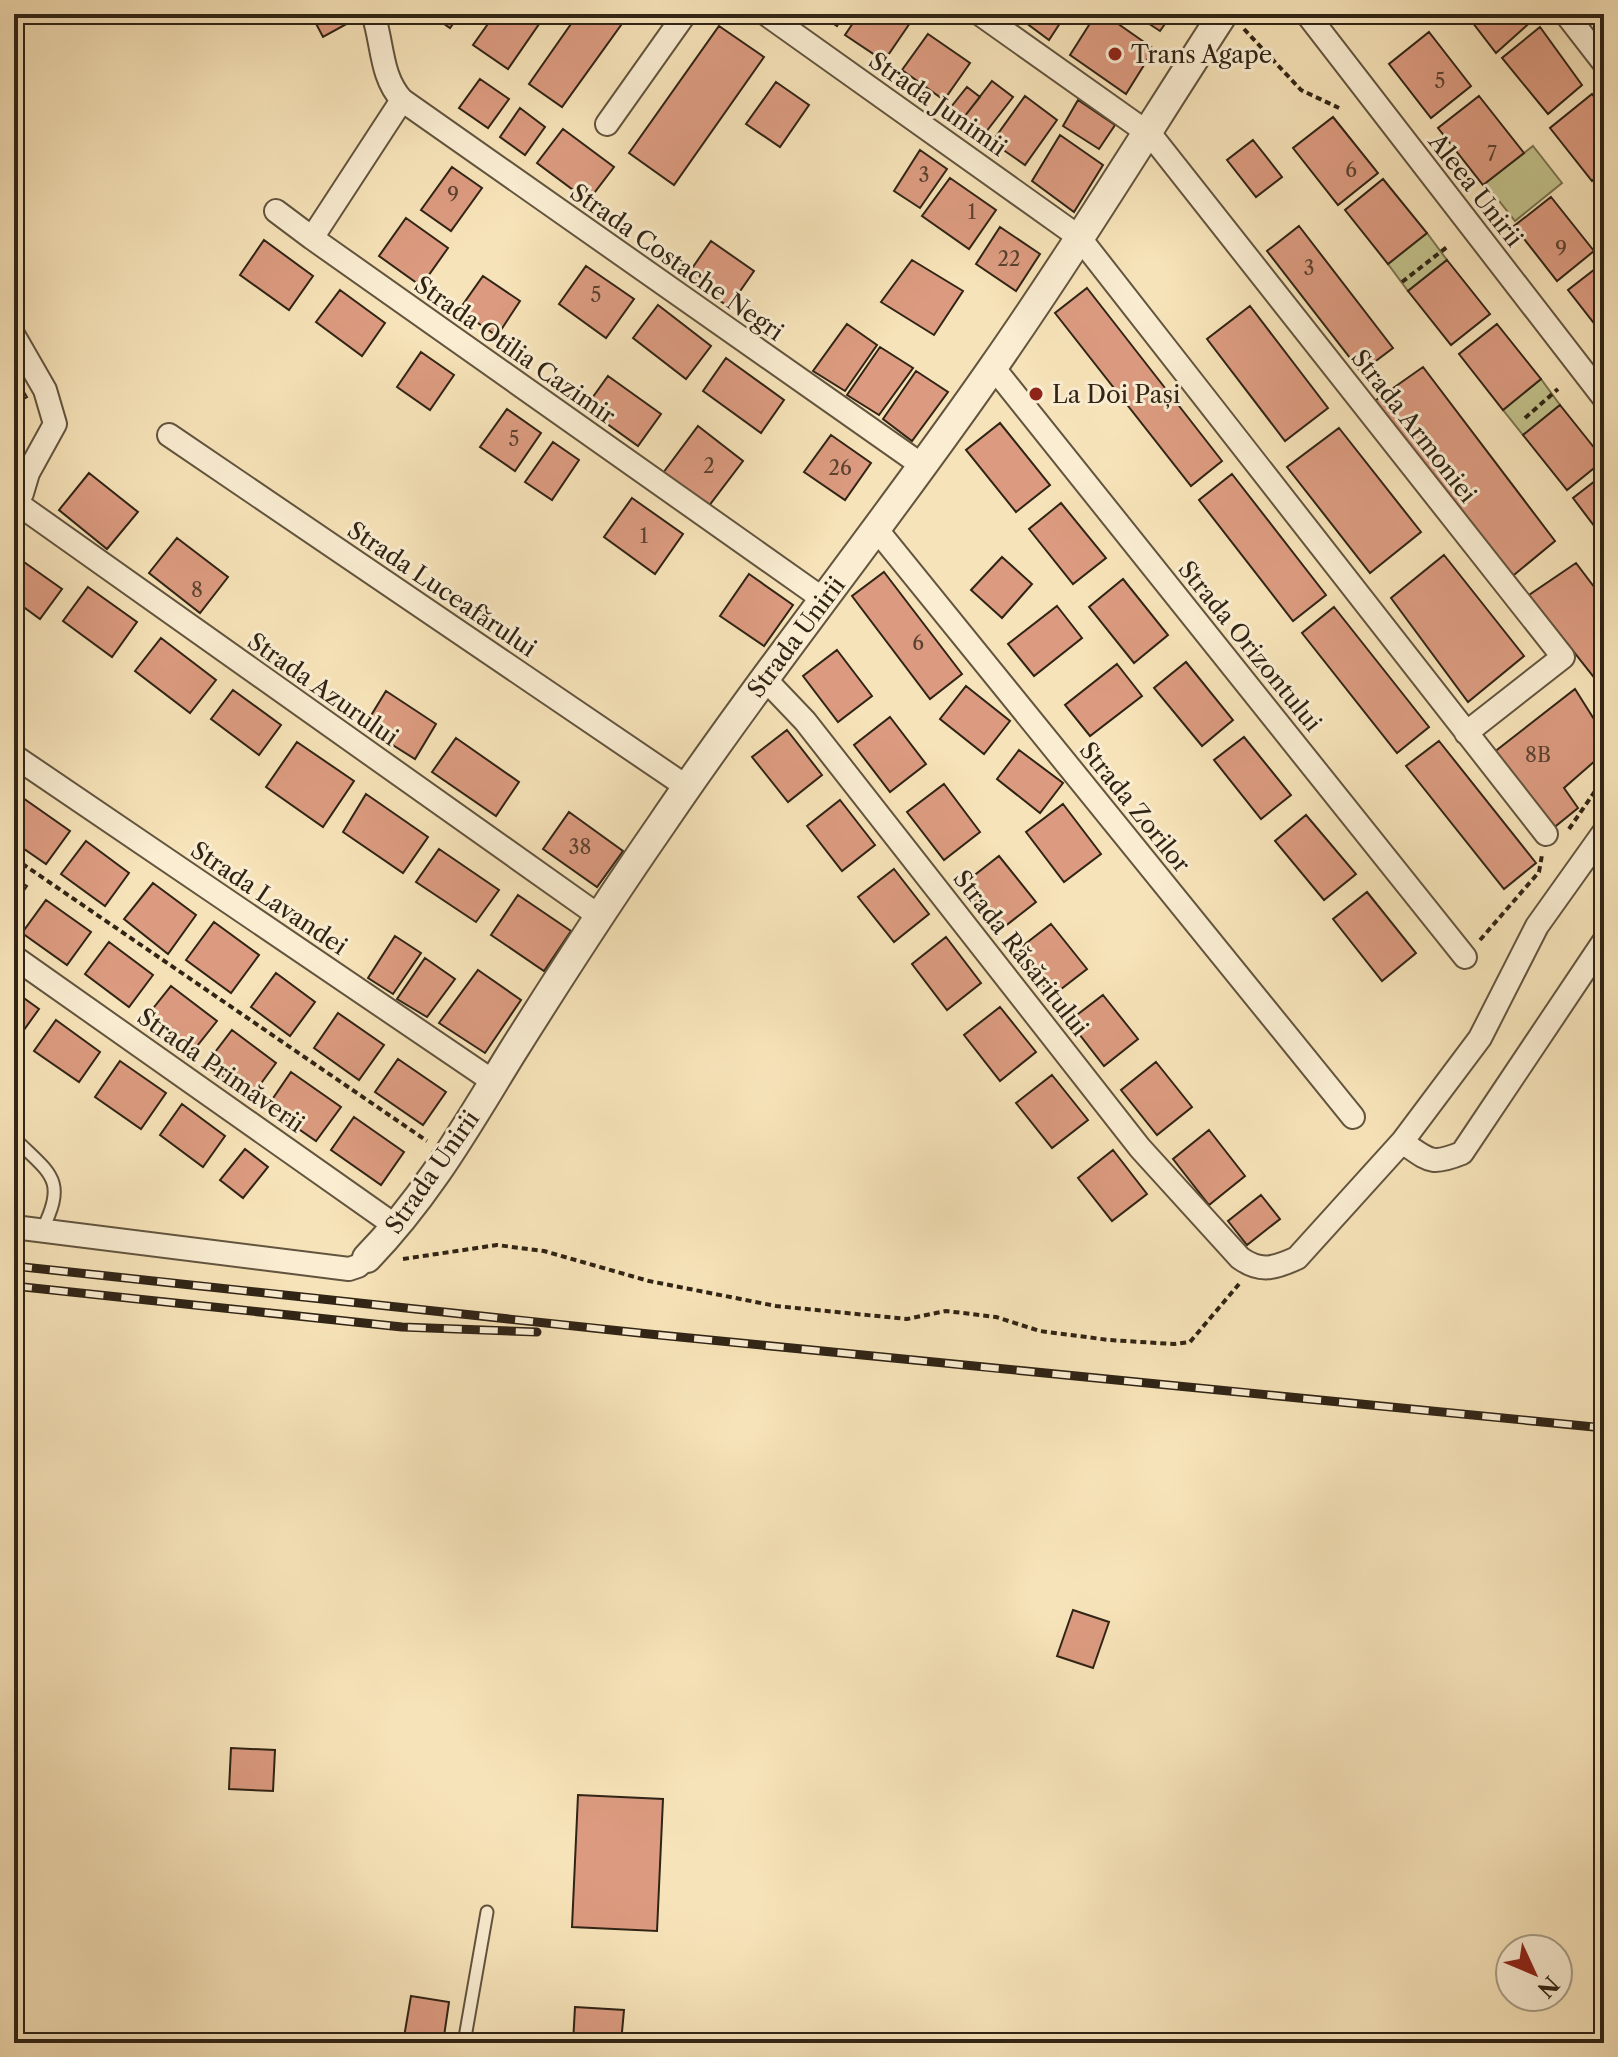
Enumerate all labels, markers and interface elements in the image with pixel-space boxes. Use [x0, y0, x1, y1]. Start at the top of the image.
place label: Trans Agape [1131, 40, 1272, 69]
marker: Trans Agape [1106, 45, 1124, 63]
street label: Strada Junimii [864, 46, 1012, 162]
house number: 5 [1435, 69, 1445, 93]
street label: Aleea Unirii [1422, 127, 1529, 252]
house number: 7 [1487, 142, 1497, 166]
house number: 6 [1345, 158, 1357, 182]
house number: 3 [918, 163, 930, 187]
street label: Strada Costache Negri [565, 177, 789, 347]
house number: 9 [447, 183, 459, 207]
house number: 1 [968, 200, 977, 224]
house number: 9 [1555, 237, 1567, 261]
house number: 22 [998, 247, 1021, 271]
house number: 3 [1303, 256, 1315, 280]
street label: Strada Otilia Cazimir [409, 270, 621, 430]
house number: 5 [591, 283, 601, 307]
street label: Strada Armoniei [1345, 344, 1483, 508]
place label: La Doi Pași [1052, 380, 1180, 409]
marker: La Doi Pași [1027, 385, 1045, 403]
house number: 5 [509, 427, 519, 451]
house number: 2 [703, 454, 715, 478]
house number: 26 [828, 456, 852, 480]
street label: Strada Luceafǎrului [342, 515, 542, 663]
house number: 1 [640, 524, 649, 548]
street label: Strada Orizontului [1172, 555, 1328, 737]
street label: Strada Unirii [741, 571, 851, 703]
house number: 8 [191, 578, 203, 602]
street label: Strada Azurului [242, 626, 404, 752]
house number: 6 [912, 631, 924, 655]
street label: Strada Zorilor [1074, 736, 1196, 878]
house number: 8B [1525, 743, 1551, 767]
street label: Strada Lavandei [185, 835, 353, 961]
house number: 38 [569, 835, 591, 859]
street label: Strada Răsăritului [947, 864, 1095, 1042]
street label: Strada Primăverii [132, 1002, 310, 1138]
street label: Strada Unirii [379, 1105, 485, 1239]
north arrow [1494, 1933, 1574, 2013]
text: N [1532, 1970, 1564, 2003]

